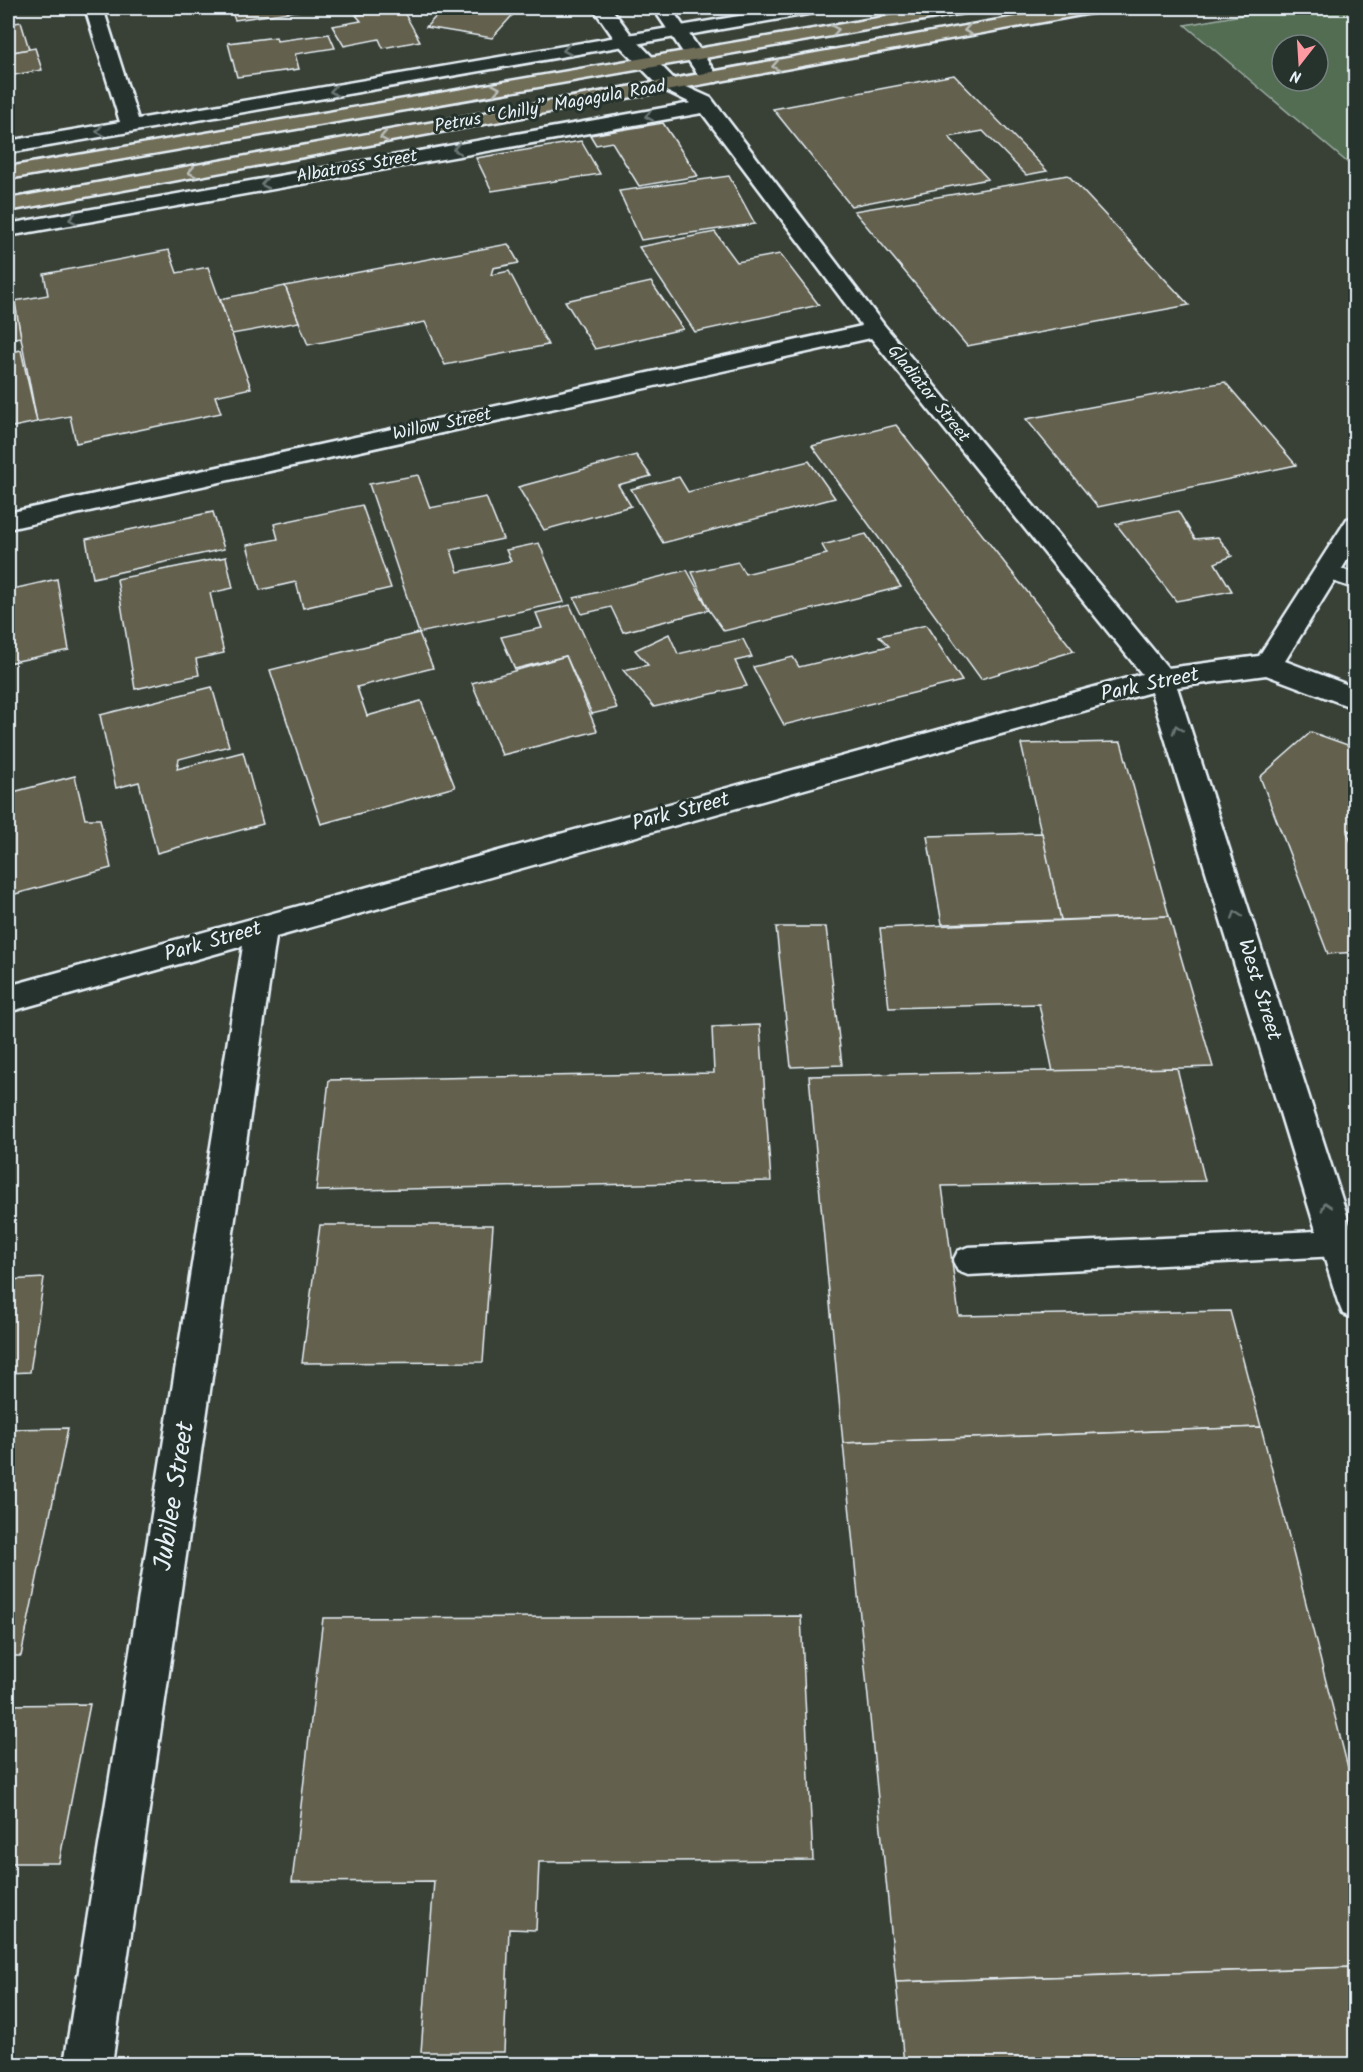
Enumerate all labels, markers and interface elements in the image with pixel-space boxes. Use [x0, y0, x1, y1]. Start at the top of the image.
one-way arrow [964, 23, 974, 36]
one-way arrow [829, 24, 839, 37]
north arrow [1270, 33, 1330, 93]
one-way arrow [563, 43, 573, 56]
one-way arrow [772, 59, 782, 72]
text: N [1288, 62, 1305, 89]
street label: Petrus “Chilly” Magagula Road [432, 72, 669, 142]
one-way arrow [491, 83, 500, 95]
one-way arrow [329, 84, 338, 96]
one-way arrow [644, 109, 654, 122]
one-way arrow [96, 124, 106, 137]
one-way arrow [379, 130, 389, 143]
street label: Albatross Street [294, 142, 421, 192]
one-way arrow [452, 142, 462, 155]
one-way arrow [187, 165, 197, 177]
one-way arrow [260, 177, 270, 190]
one-way arrow [69, 212, 79, 225]
street label: Gladiator Street [879, 338, 978, 450]
street label: Willow Street [390, 400, 495, 450]
street label: Park Street [1098, 658, 1203, 712]
one-way arrow [1172, 724, 1184, 735]
street label: Park Street [629, 783, 734, 841]
one-way arrow [1231, 910, 1243, 921]
street label: Park Street [161, 912, 266, 972]
street label: West Street [1228, 935, 1290, 1046]
one-way arrow [1321, 1201, 1333, 1212]
street label: Jubilee Street [142, 1417, 208, 1574]

